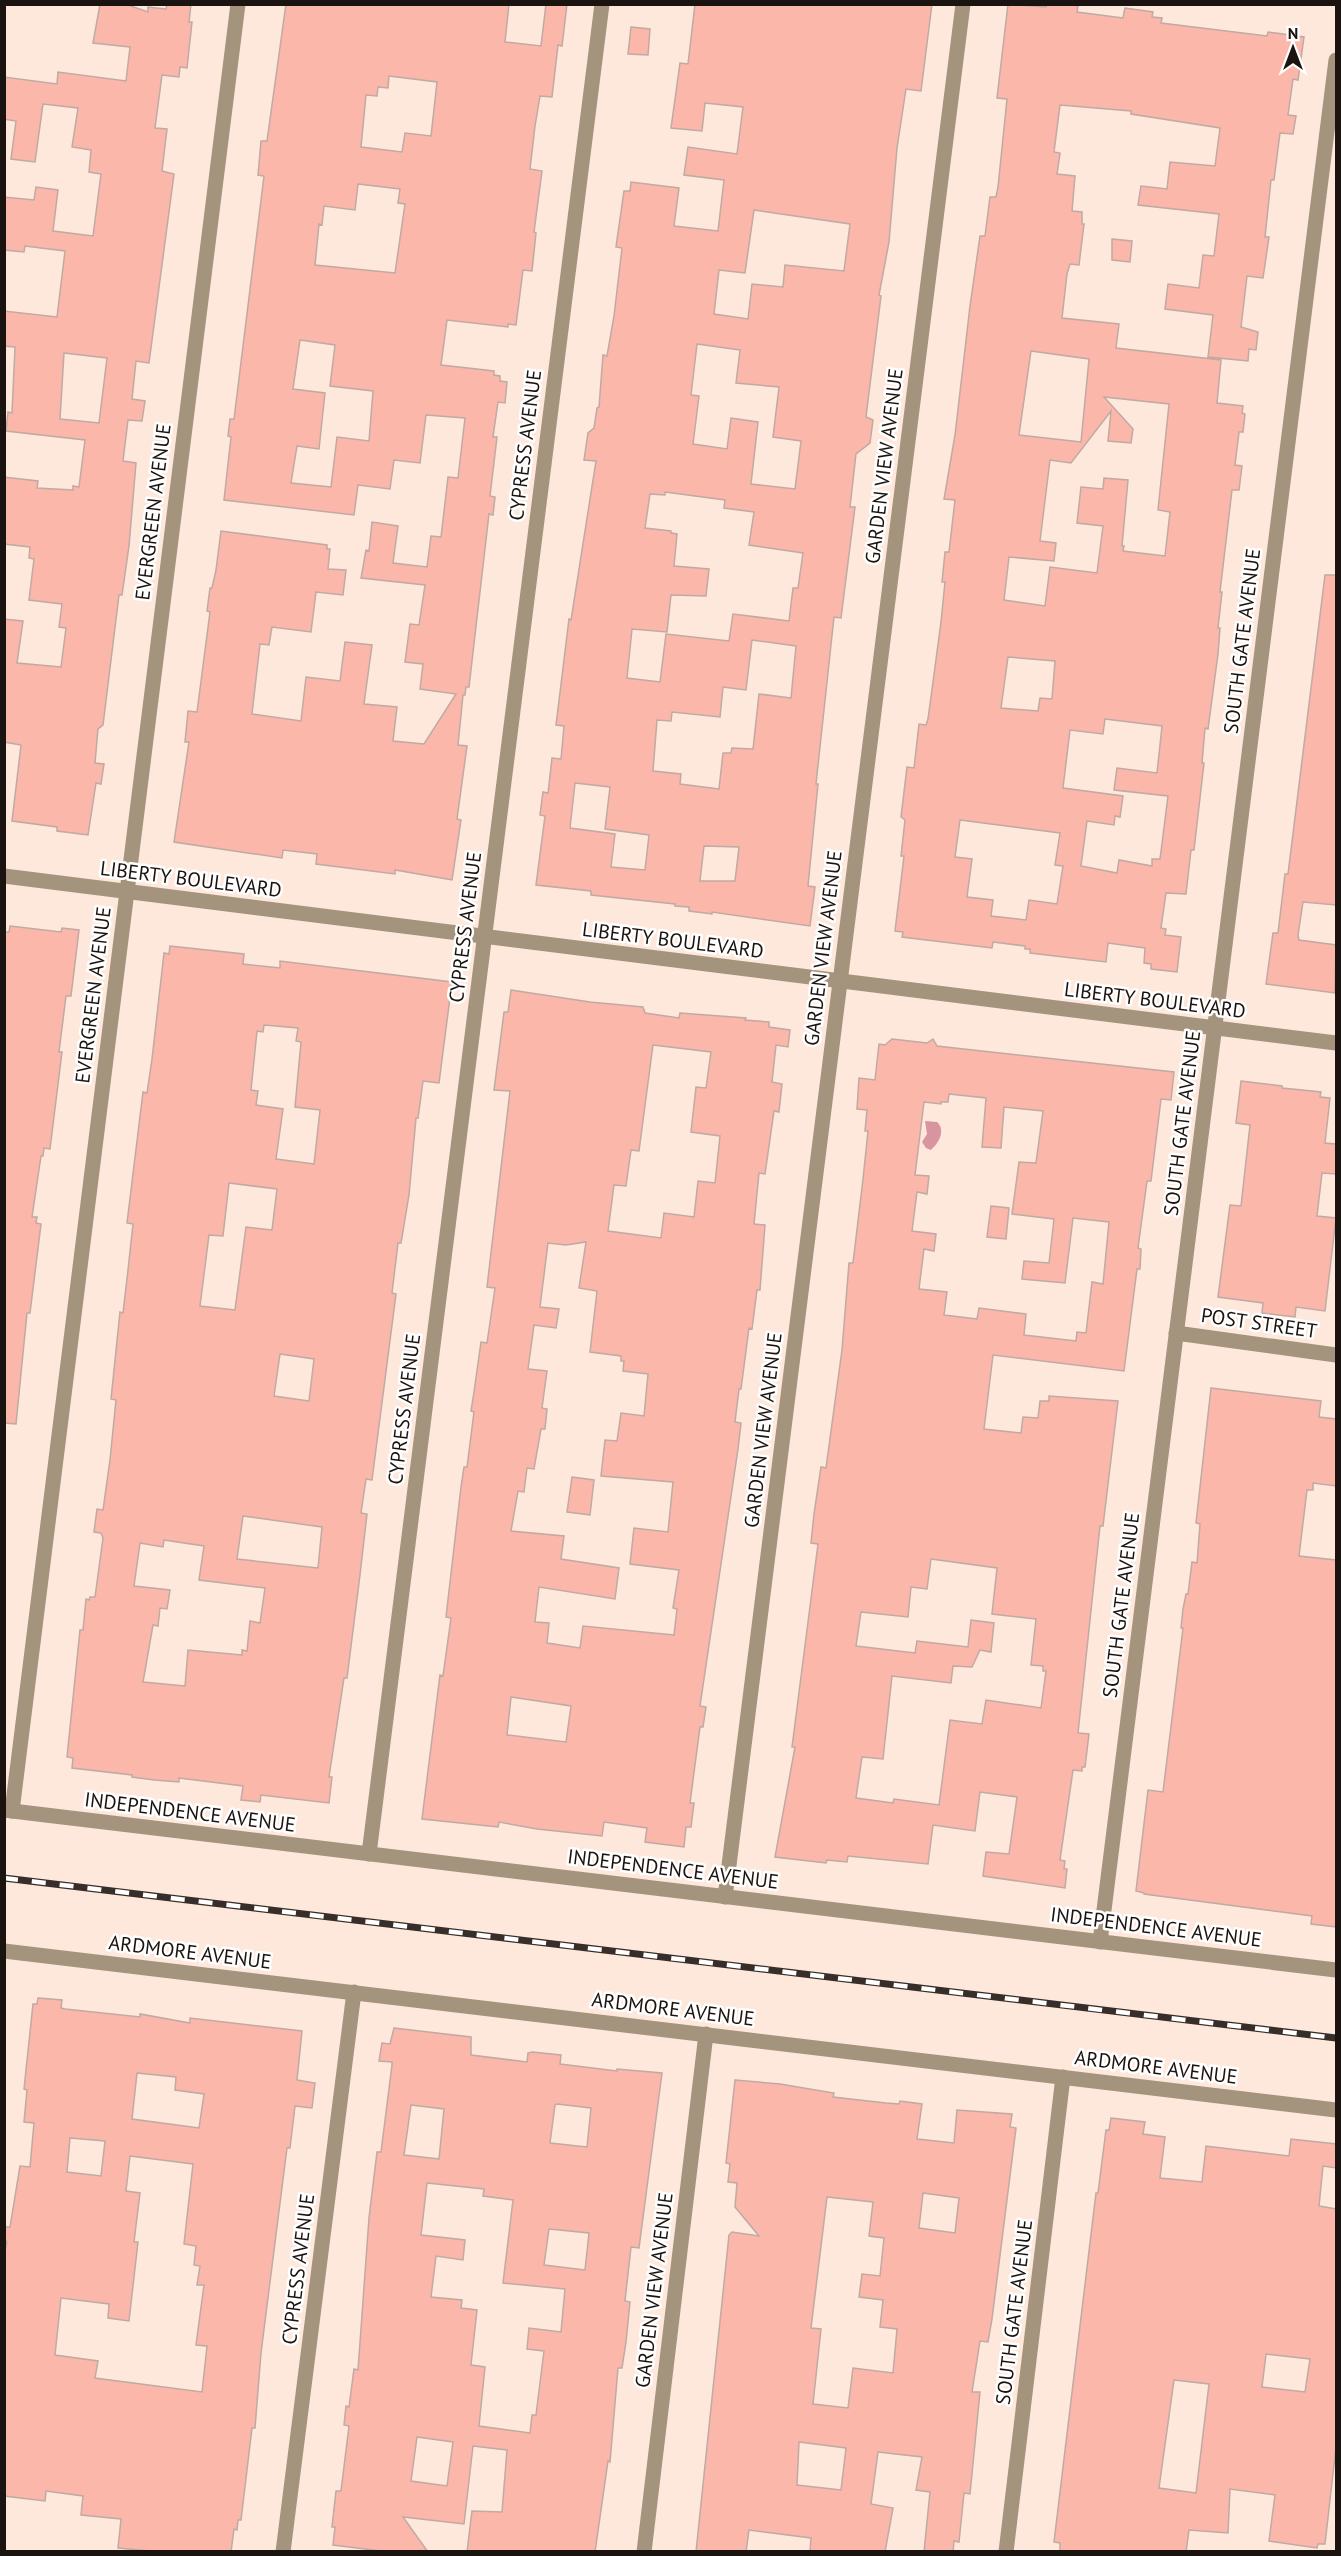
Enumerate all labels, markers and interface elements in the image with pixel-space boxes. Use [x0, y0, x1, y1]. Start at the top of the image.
north arrow [1263, 18, 1323, 78]
text: N [1288, 23, 1298, 43]
street label: GARDEN VIEW AVENUE [859, 367, 909, 565]
street label: CYPRESS AVENUE [503, 368, 547, 522]
street label: EVERGREEN AVENUE [129, 422, 177, 602]
street label: SOUTH GATE AVENUE [1218, 547, 1266, 735]
street label: GARDEN VIEW AVENUE [798, 849, 848, 1047]
street label: CYPRESS AVENUE [443, 850, 487, 1004]
street label: LIBERTY BOULEVARD [99, 855, 283, 903]
street label: EVERGREEN AVENUE [69, 905, 117, 1085]
street label: LIBERTY BOULEVARD [581, 916, 765, 964]
street label: LIBERTY BOULEVARD [1063, 976, 1247, 1024]
street label: SOUTH GATE AVENUE [1158, 1029, 1206, 1217]
street label: POST STREET [1199, 1302, 1319, 1344]
street label: GARDEN VIEW AVENUE [738, 1331, 788, 1529]
street label: CYPRESS AVENUE [382, 1332, 426, 1486]
street label: SOUTH GATE AVENUE [1097, 1511, 1145, 1699]
street label: INDEPENDENCE AVENUE [83, 1786, 297, 1838]
street label: INDEPENDENCE AVENUE [566, 1843, 780, 1895]
street label: INDEPENDENCE AVENUE [1049, 1901, 1263, 1953]
street label: ARDMORE AVENUE [107, 1929, 273, 1975]
street label: ARDMORE AVENUE [590, 1986, 756, 2032]
street label: ARDMORE AVENUE [1073, 2044, 1239, 2090]
street label: GARDEN VIEW AVENUE [629, 2191, 679, 2389]
street label: CYPRESS AVENUE [276, 2192, 320, 2346]
street label: SOUTH GATE AVENUE [990, 2218, 1038, 2406]

